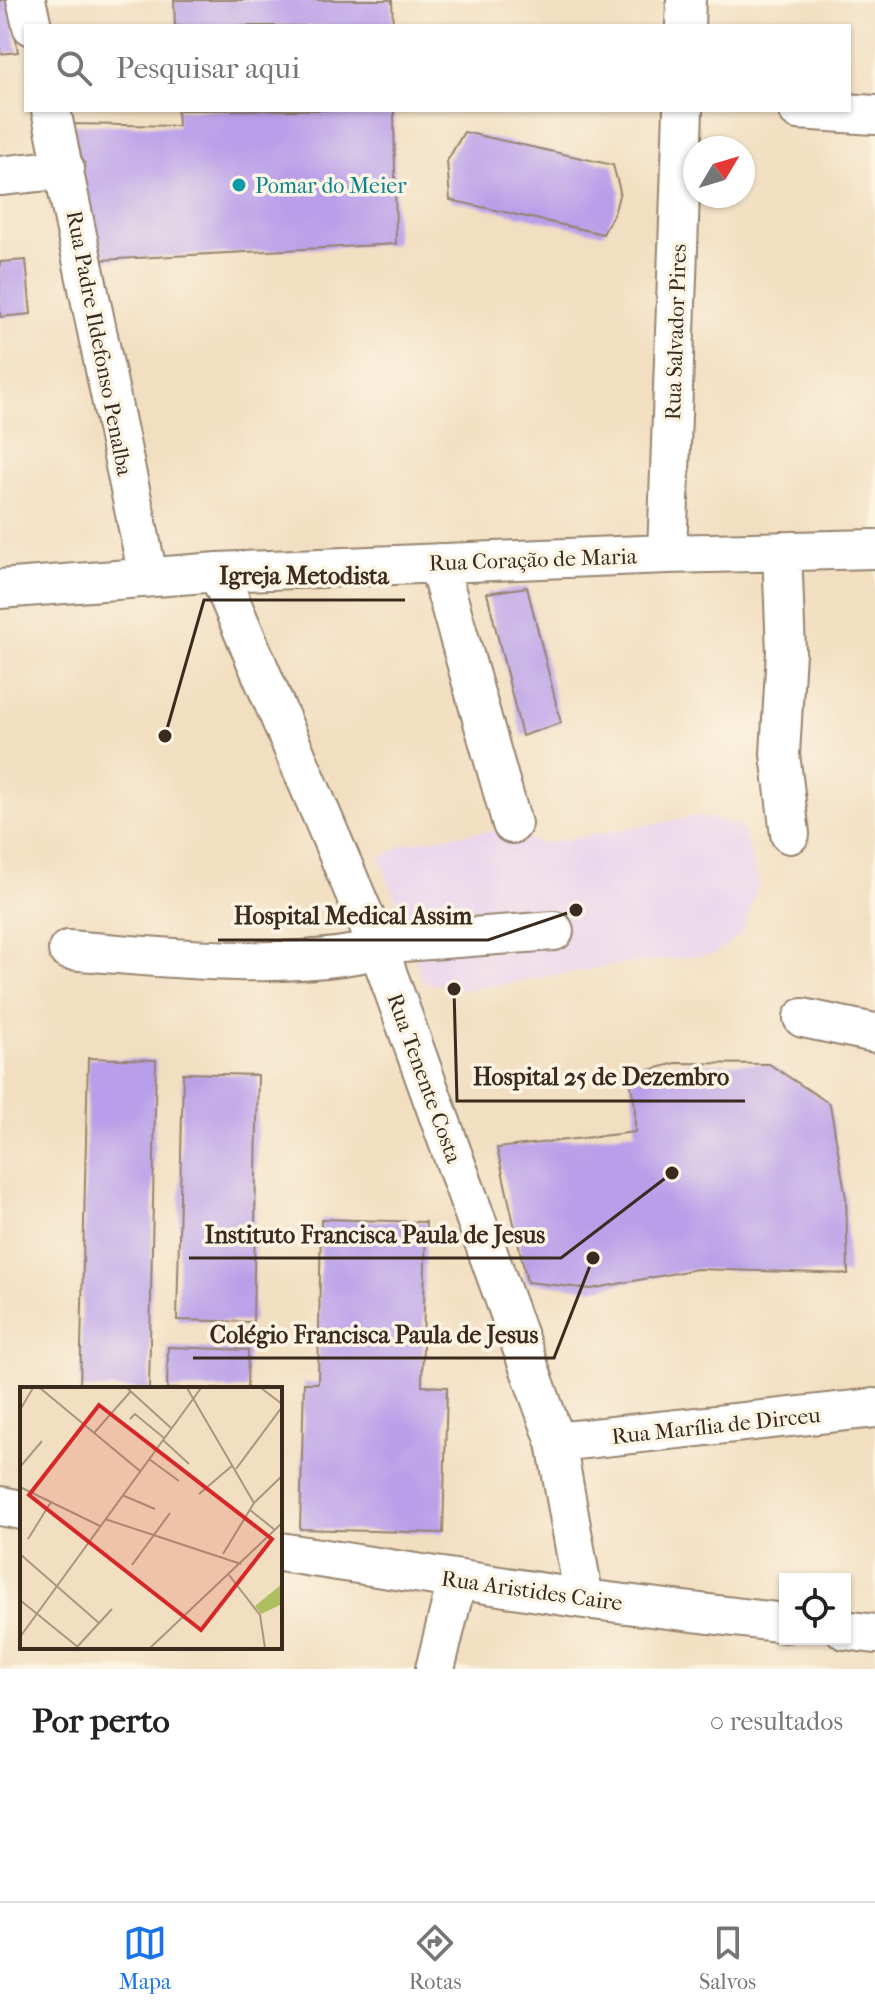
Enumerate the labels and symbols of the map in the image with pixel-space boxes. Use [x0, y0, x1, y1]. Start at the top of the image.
north arrow [683, 136, 755, 208]
place label: Pomar do Meier [255, 173, 407, 199]
marker: Pomar do Meier [230, 176, 248, 194]
street label: Rua Padre Ildefonso Penalba [61, 209, 138, 479]
street label: Rua Salvador Pires [660, 243, 692, 421]
street label: Rua Coração de Maria [429, 543, 638, 577]
callout: Igreja Metodista [204, 552, 405, 600]
text: Igreja Metodista [219, 562, 390, 590]
callout: Hospital Medical Assim [218, 892, 488, 940]
text: Hospital Medical Assim [234, 902, 473, 930]
street label: Rua Tenente Costa [381, 990, 467, 1167]
callout: Hospital 25 de Dezembro [457, 1053, 745, 1101]
text: Hospital 25 de Dezembro [473, 1063, 729, 1091]
callout: Instituto Francisca Paula de Jesus [189, 1210, 561, 1258]
text: Instituto Francisca Paula de Jesus [205, 1221, 545, 1249]
callout: Colégio Francisca Paula de Jesus [193, 1310, 554, 1358]
text: Colégio Francisca Paula de Jesus [210, 1321, 538, 1349]
inset map [20, 1387, 282, 1649]
street label: Rua Marília de Dirceu [610, 1402, 822, 1450]
street label: Rua Aristides Caire [440, 1565, 624, 1617]

